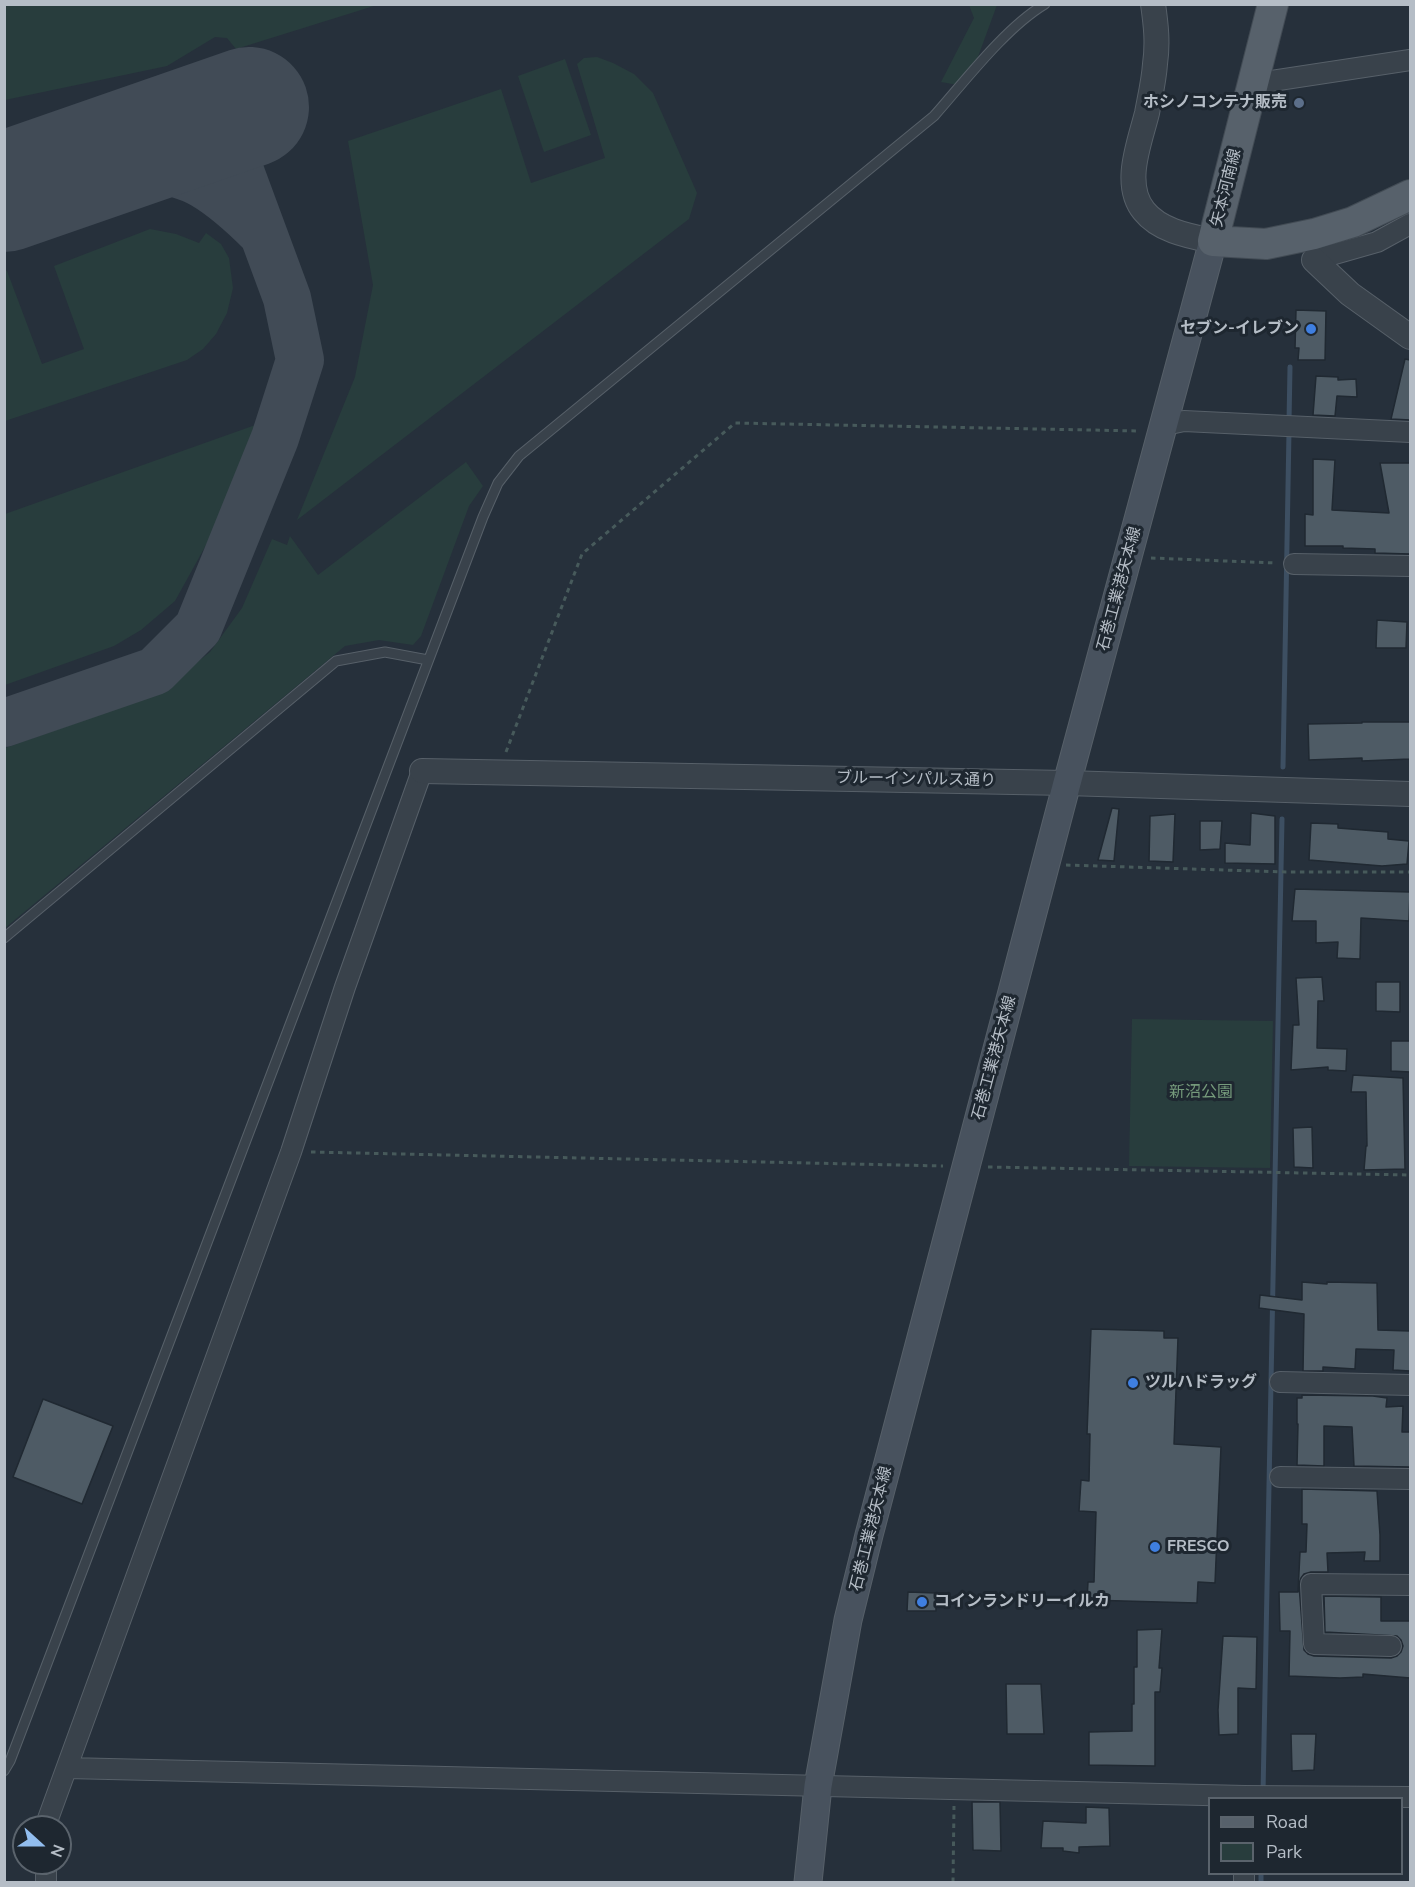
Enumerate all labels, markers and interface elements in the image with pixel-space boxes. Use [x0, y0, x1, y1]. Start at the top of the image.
place label: ホシノコンテナ販売 [1143, 93, 1287, 113]
marker: ホシノコンテナ販売 [1292, 96, 1306, 110]
street label: 矢本河南線 [1208, 147, 1246, 229]
place label: セブン-イレブン [1180, 319, 1299, 339]
marker: セブン-イレブン [1304, 322, 1318, 336]
street label: 石巻工業港矢本線 [1094, 525, 1146, 653]
street label: ブルーインパルス通り [836, 769, 996, 791]
street label: 石巻工業港矢本線 [969, 994, 1021, 1122]
park label: 新沼公園 [1169, 1083, 1233, 1103]
place label: ツルハドラッグ [1145, 1373, 1257, 1393]
marker: ツルハドラッグ [1126, 1376, 1140, 1390]
street label: 石巻工業港矢本線 [847, 1465, 897, 1593]
place label: FRESCO [1167, 1537, 1230, 1557]
marker: FRESCO [1148, 1540, 1162, 1554]
place label: コインランドリーイルカ [934, 1592, 1110, 1612]
marker: コインランドリーイルカ [915, 1595, 929, 1609]
legend [1208, 1797, 1403, 1875]
text: Road [1266, 1810, 1308, 1834]
north arrow [12, 1815, 72, 1875]
text: Park [1266, 1840, 1302, 1864]
text: N [45, 1841, 69, 1860]

